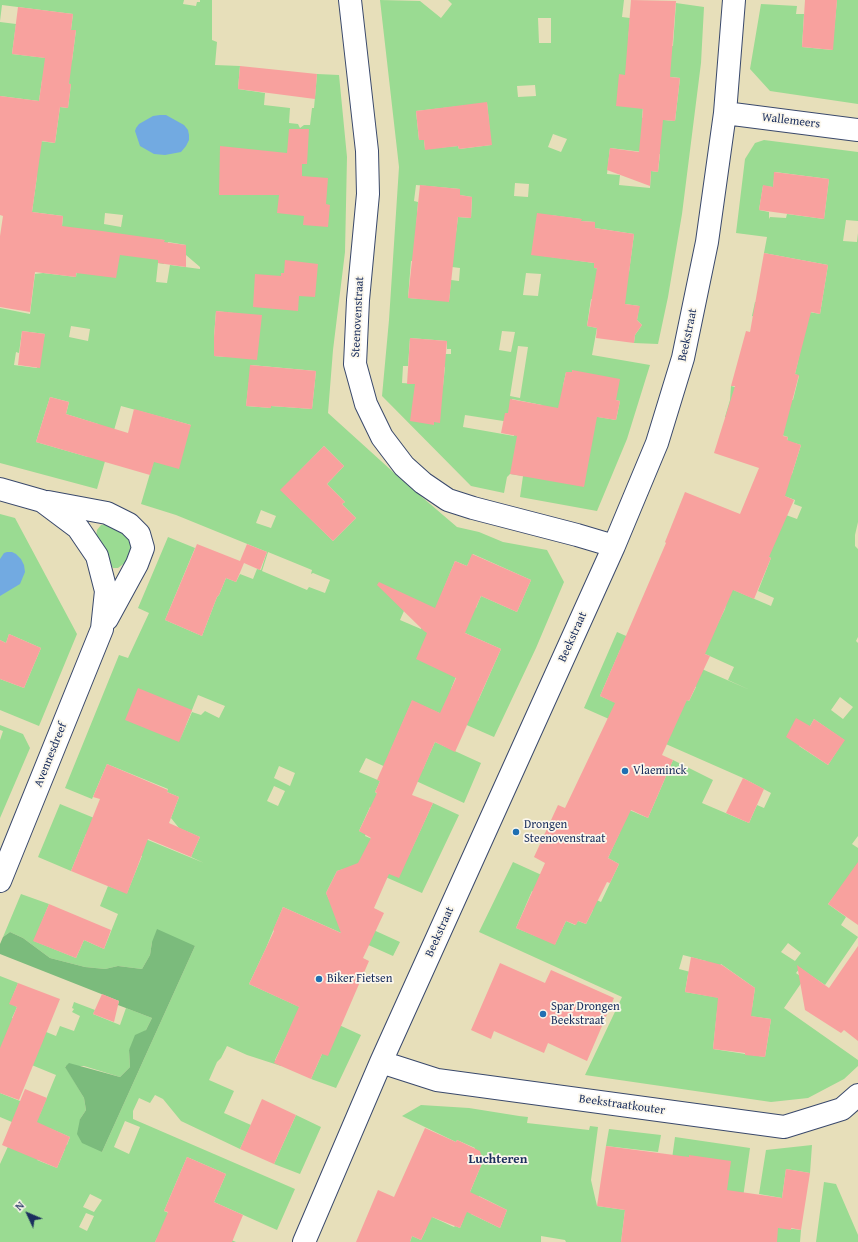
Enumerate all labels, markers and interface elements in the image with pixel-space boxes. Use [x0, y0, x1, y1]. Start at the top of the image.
street label: Wallemeers [761, 110, 821, 132]
street label: Steenovenstraat [349, 276, 367, 358]
street label: Beekstraat [675, 307, 701, 363]
street label: Beekstraat [556, 610, 590, 664]
street label: Avennesdreef [32, 721, 70, 789]
place label: Vlaeminck [633, 764, 687, 778]
marker: Vlaeminck [620, 766, 630, 776]
place label: Drongen Steenovenstraat [524, 818, 605, 846]
marker: Drongen Steenovenstraat [511, 827, 521, 837]
street label: Beekstraat [423, 905, 457, 959]
place label: Biker Fietsen [327, 972, 392, 986]
marker: Biker Fietsen [314, 974, 324, 984]
place label: Spar Drongen Beekstraat [551, 1000, 620, 1028]
marker: Spar Drongen Beekstraat [538, 1009, 548, 1019]
street label: Beekstraatkouter [578, 1092, 666, 1118]
district label: Luchteren [469, 1152, 527, 1168]
north arrow [8, 1194, 48, 1234]
text: N [11, 1197, 28, 1214]

